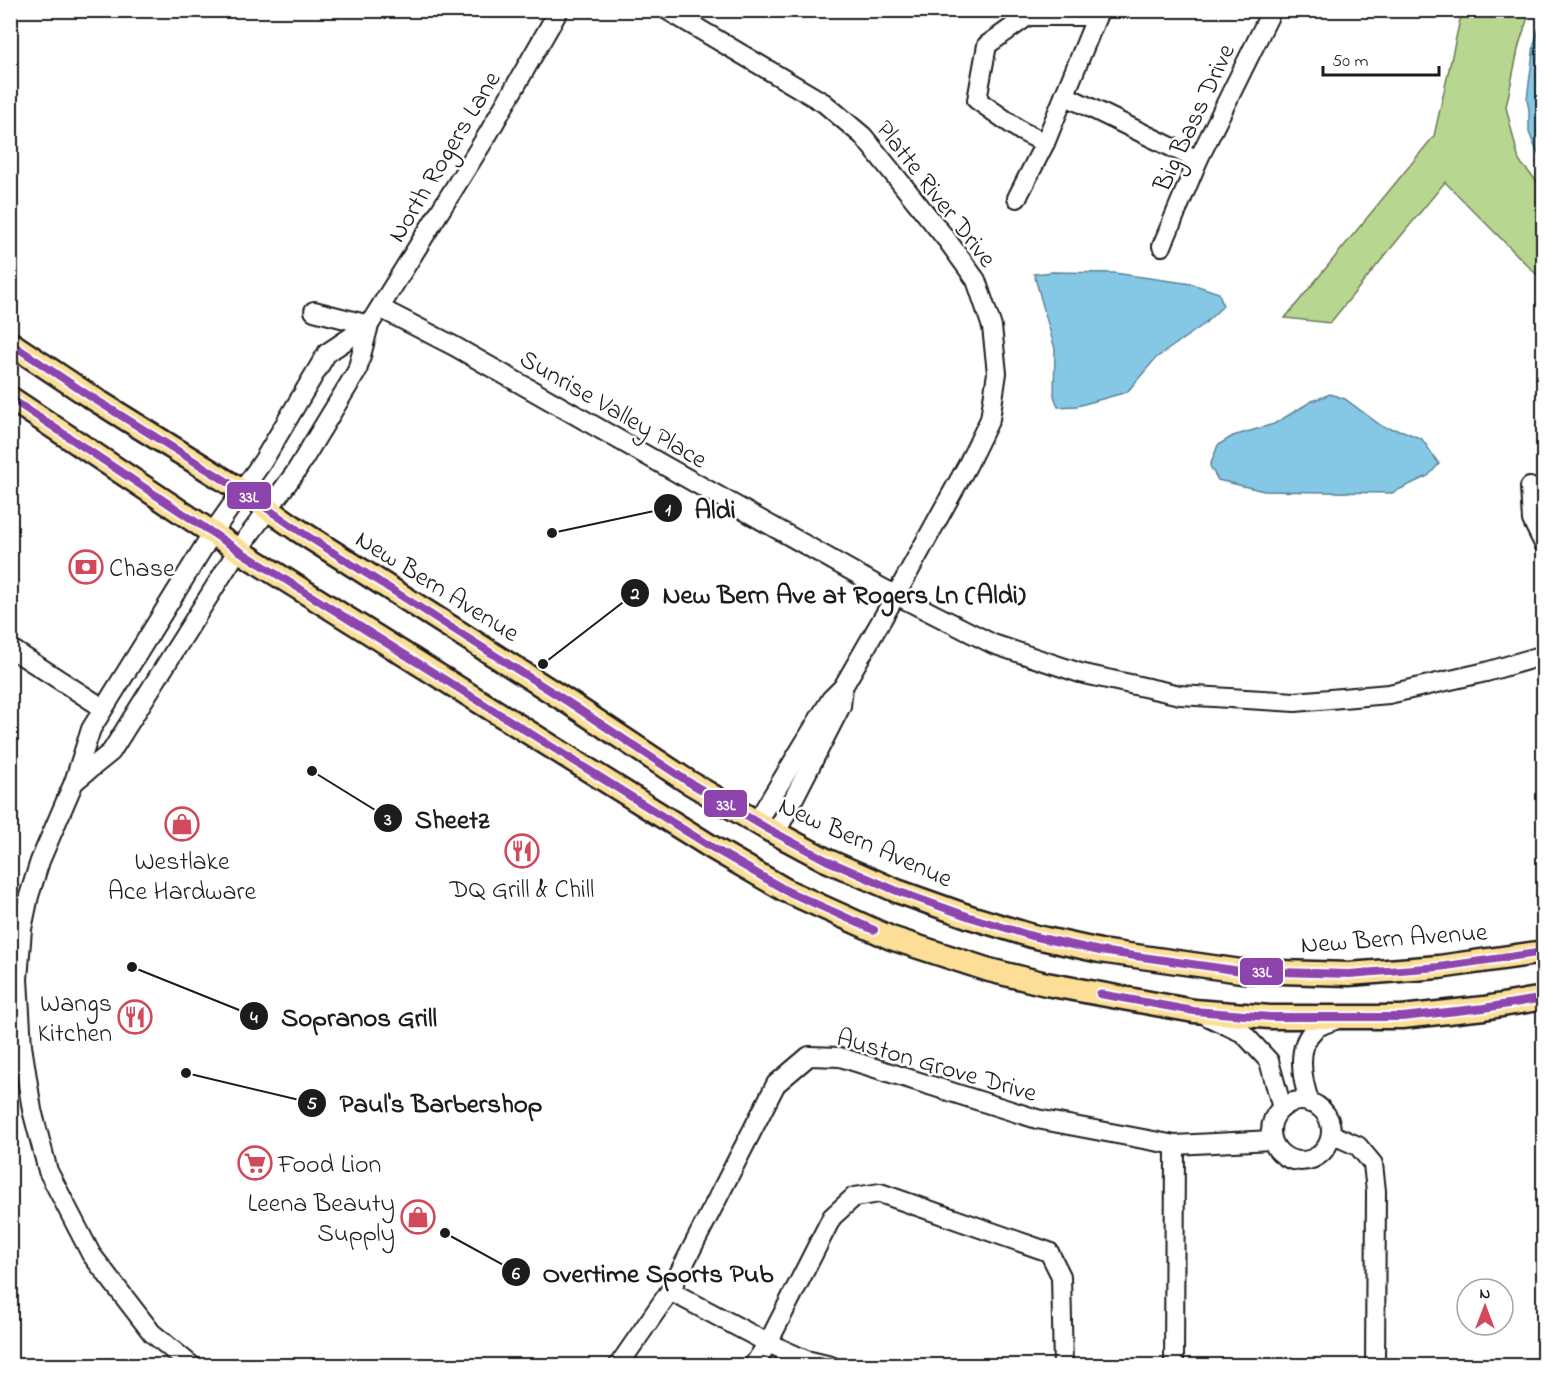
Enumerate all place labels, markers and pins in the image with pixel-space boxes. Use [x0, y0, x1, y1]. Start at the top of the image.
callout: Aldi [653, 486, 748, 531]
bank icon: Chase [68, 549, 104, 585]
place label: Chase [109, 551, 175, 589]
callout: New Bern Ave at Rogers Ln (Aldi) [620, 571, 1038, 616]
callout: Sheetz [373, 796, 501, 841]
shop icon: Westlake Ace Hardware [164, 806, 200, 842]
restaurant icon: DQ Grill & Chill [504, 833, 540, 869]
place label: Westlake Ace Hardware [108, 844, 257, 912]
place label: DQ Grill & Chill [448, 872, 595, 910]
place label: Wangs Kitchen [38, 986, 112, 1054]
callout: Sopranos Grill [239, 994, 449, 1039]
restaurant icon: Wangs Kitchen [117, 999, 153, 1035]
callout: Paul's Barbershop [297, 1080, 554, 1125]
supermarket icon: Food Lion [237, 1145, 273, 1181]
place label: Food Lion [277, 1147, 381, 1185]
place label: Leena Beauty Supply [248, 1186, 395, 1254]
shop icon: Leena Beauty Supply [400, 1199, 436, 1235]
callout: Overtime Sports Pub [501, 1250, 785, 1295]

